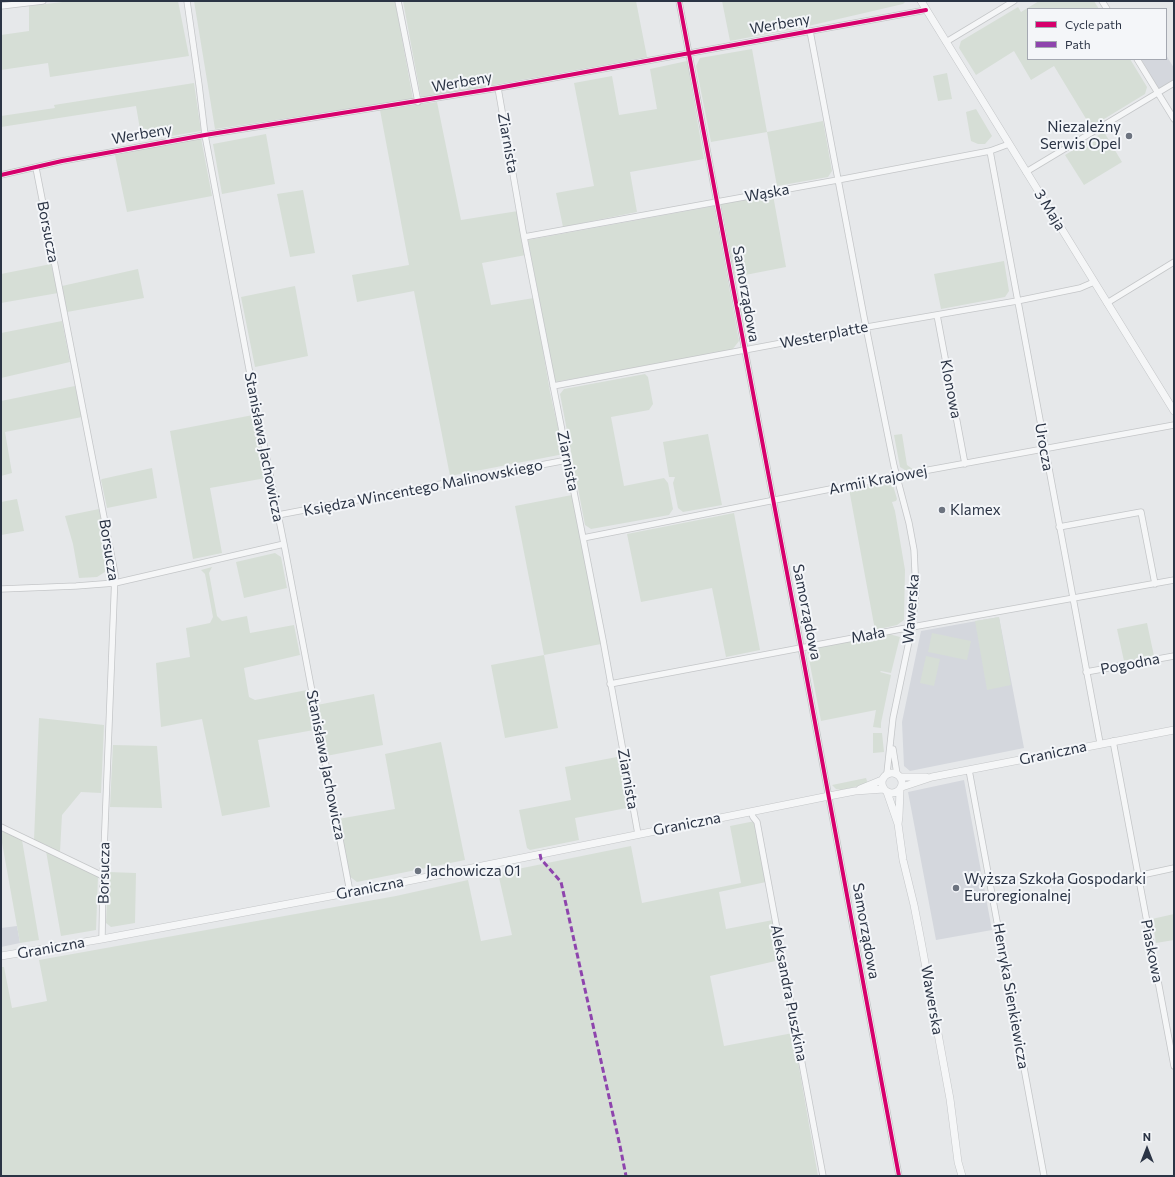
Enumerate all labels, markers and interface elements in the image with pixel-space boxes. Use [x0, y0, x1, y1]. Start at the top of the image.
legend [1027, 8, 1167, 60]
street label: Werbeny [748, 10, 812, 38]
text: Cycle path [1065, 17, 1122, 31]
text: Path [1065, 37, 1091, 51]
street label: Werbeny [430, 68, 494, 96]
street label: Ziarnista [494, 111, 522, 175]
place label: Niezależny Serwis Opel [1040, 118, 1121, 153]
street label: Werbeny [110, 120, 174, 148]
marker: Niezależny Serwis Opel [1124, 131, 1134, 141]
street label: Wąska [743, 180, 791, 206]
street label: 3 Maja [1030, 186, 1070, 234]
street label: Borsucza [33, 200, 63, 264]
street label: Samorządowa [729, 245, 763, 343]
street label: Westerplatte [778, 318, 870, 352]
street label: Klonowa [936, 358, 966, 420]
street label: Stanisława Jachowicza [241, 371, 287, 523]
street label: Urocza [1031, 422, 1057, 472]
street label: Ziarnista [553, 429, 583, 493]
street label: Księdza Wincentego Malinowskiego [302, 456, 544, 520]
street label: Armii Krajowej [827, 462, 929, 498]
place label: Klamex [950, 501, 1001, 519]
marker: Klamex [937, 505, 947, 515]
street label: Borsucza [95, 518, 123, 582]
street label: Samorządowa [789, 563, 825, 661]
street label: Wawerska [899, 573, 923, 645]
street label: Mała [849, 623, 887, 647]
street label: Pogodna [1099, 649, 1161, 679]
street label: Stanisława Jachowicza [303, 689, 349, 841]
street label: Graniczna [1018, 737, 1088, 769]
street label: Ziarnista [614, 747, 642, 811]
street label: Graniczna [652, 809, 722, 839]
street label: Borsucza [94, 842, 114, 904]
place label: Jachowicza 01 [426, 862, 521, 880]
marker: Jachowicza 01 [413, 866, 423, 876]
place label: Wyższa Szkoła Gospodarki Euroregionalnej [964, 870, 1146, 905]
street label: Graniczna [335, 873, 405, 903]
street label: Samorządowa [849, 882, 883, 980]
marker: Wyższa Szkoła Gospodarki Euroregionalnej [951, 883, 961, 893]
street label: Piaskowa [1137, 918, 1167, 984]
street label: Henryka Sienkiewicza [989, 922, 1033, 1070]
street label: Aleksandra Puszkina [767, 923, 811, 1063]
street label: Graniczna [16, 933, 86, 963]
street label: Wawerska [917, 964, 947, 1036]
north arrow [1127, 1129, 1167, 1169]
text: N [1143, 1130, 1151, 1143]

